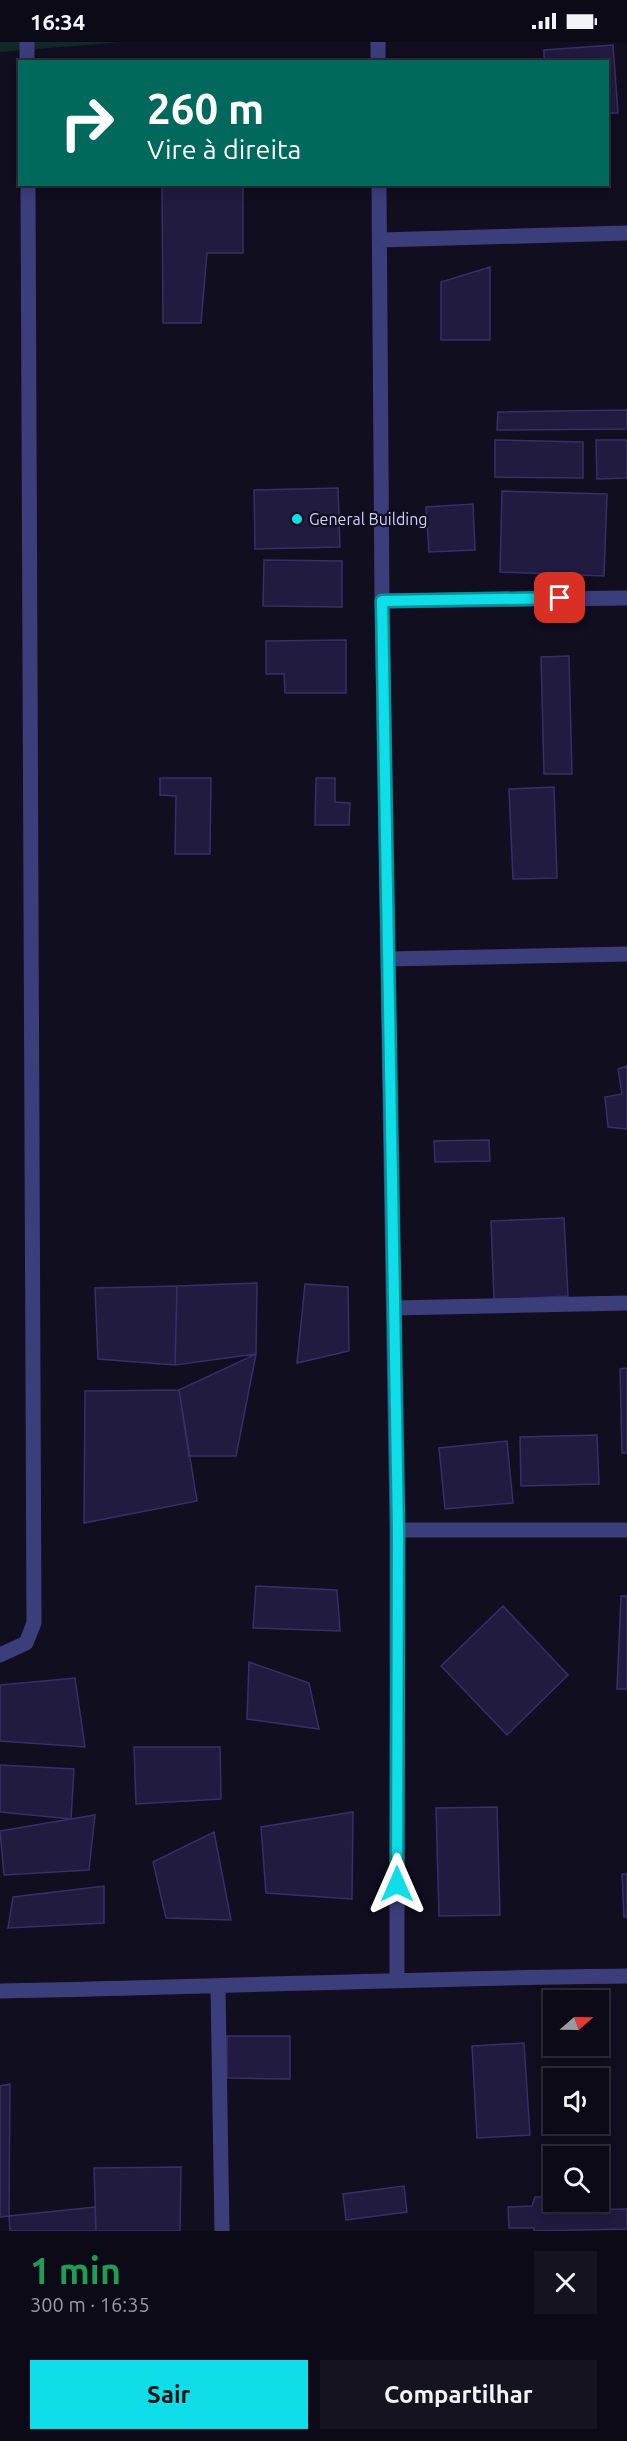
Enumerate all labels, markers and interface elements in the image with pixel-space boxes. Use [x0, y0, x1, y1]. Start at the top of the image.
text: 16:34 [30, 9, 85, 34]
icon: right [48, 84, 126, 162]
text: 260 m [147, 85, 264, 132]
text: Vire à direita [147, 134, 301, 164]
place label: General Building [309, 510, 428, 528]
marker: General Building [290, 512, 304, 526]
pin [534, 572, 585, 623]
icon: arrive [543, 581, 576, 614]
position arrow [365, 1852, 429, 1916]
north arrow [543, 1990, 609, 2056]
map controls [543, 1990, 609, 2212]
button: sound [543, 2068, 609, 2134]
button: search [543, 2146, 609, 2212]
text: 1 min [30, 2250, 121, 2291]
button: close [534, 2251, 597, 2314]
text: 300 m · 16:35 [30, 2293, 150, 2316]
button: Sair [30, 2360, 308, 2429]
button: Compartilhar [320, 2360, 597, 2429]

